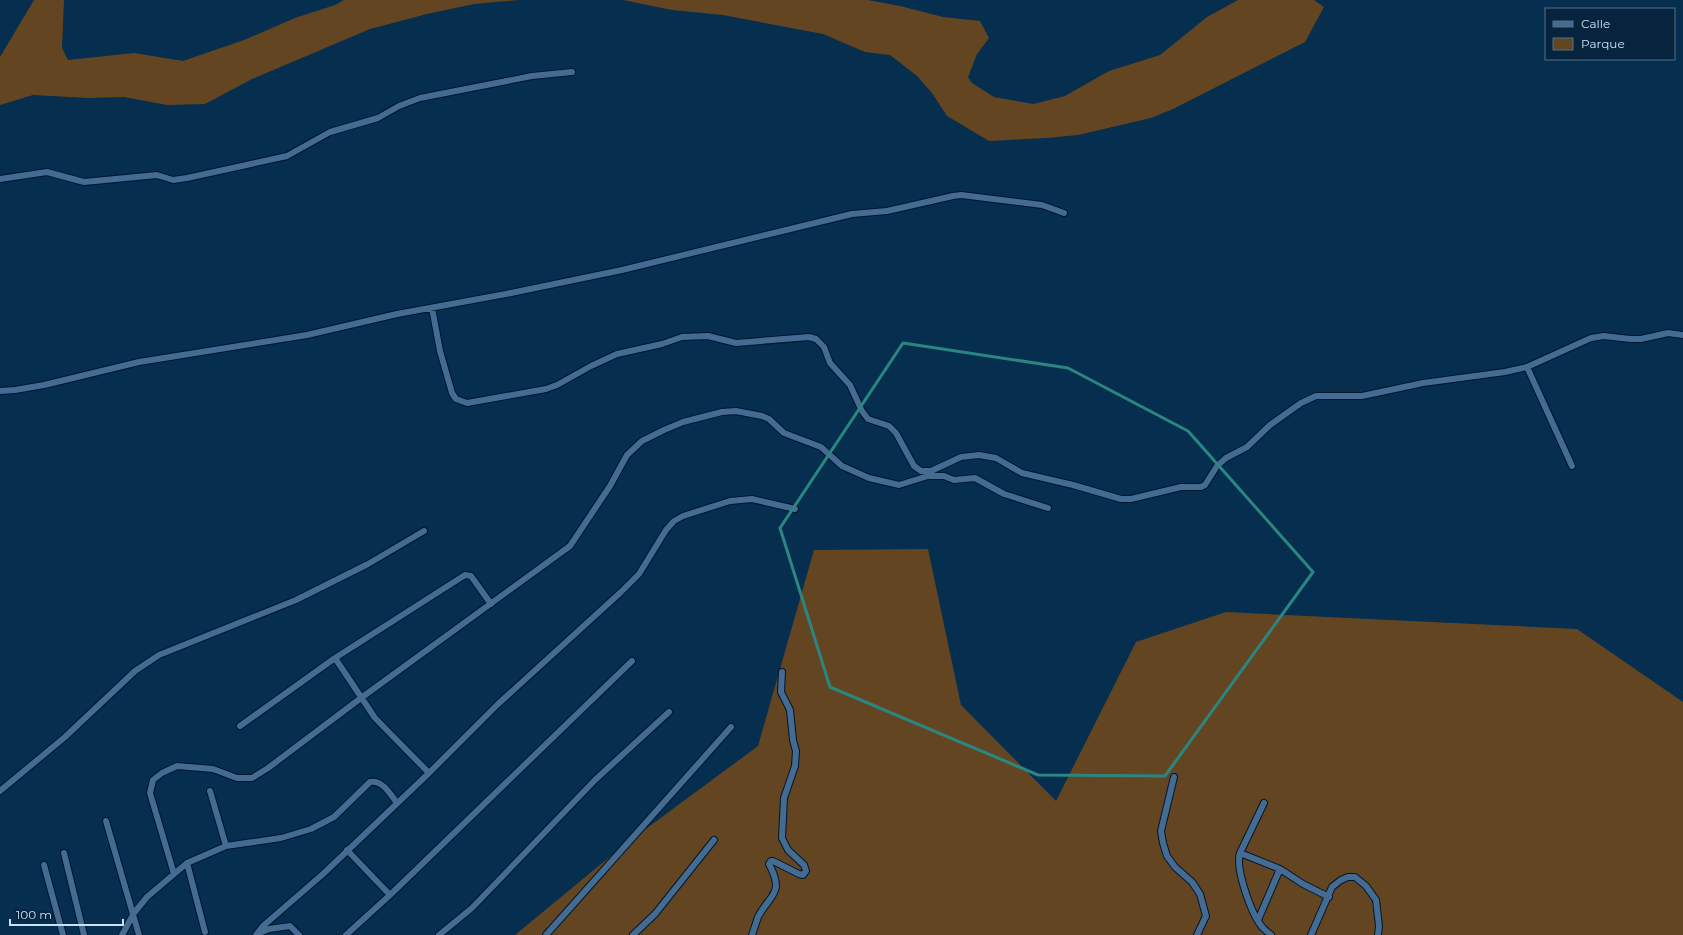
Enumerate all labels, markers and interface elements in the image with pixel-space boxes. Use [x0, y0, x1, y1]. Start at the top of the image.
legend [1545, 8, 1675, 60]
text: Calle [1581, 16, 1610, 31]
text: Parque [1581, 36, 1625, 51]
scale bar [10, 901, 123, 927]
text: 100 m [16, 907, 52, 922]

